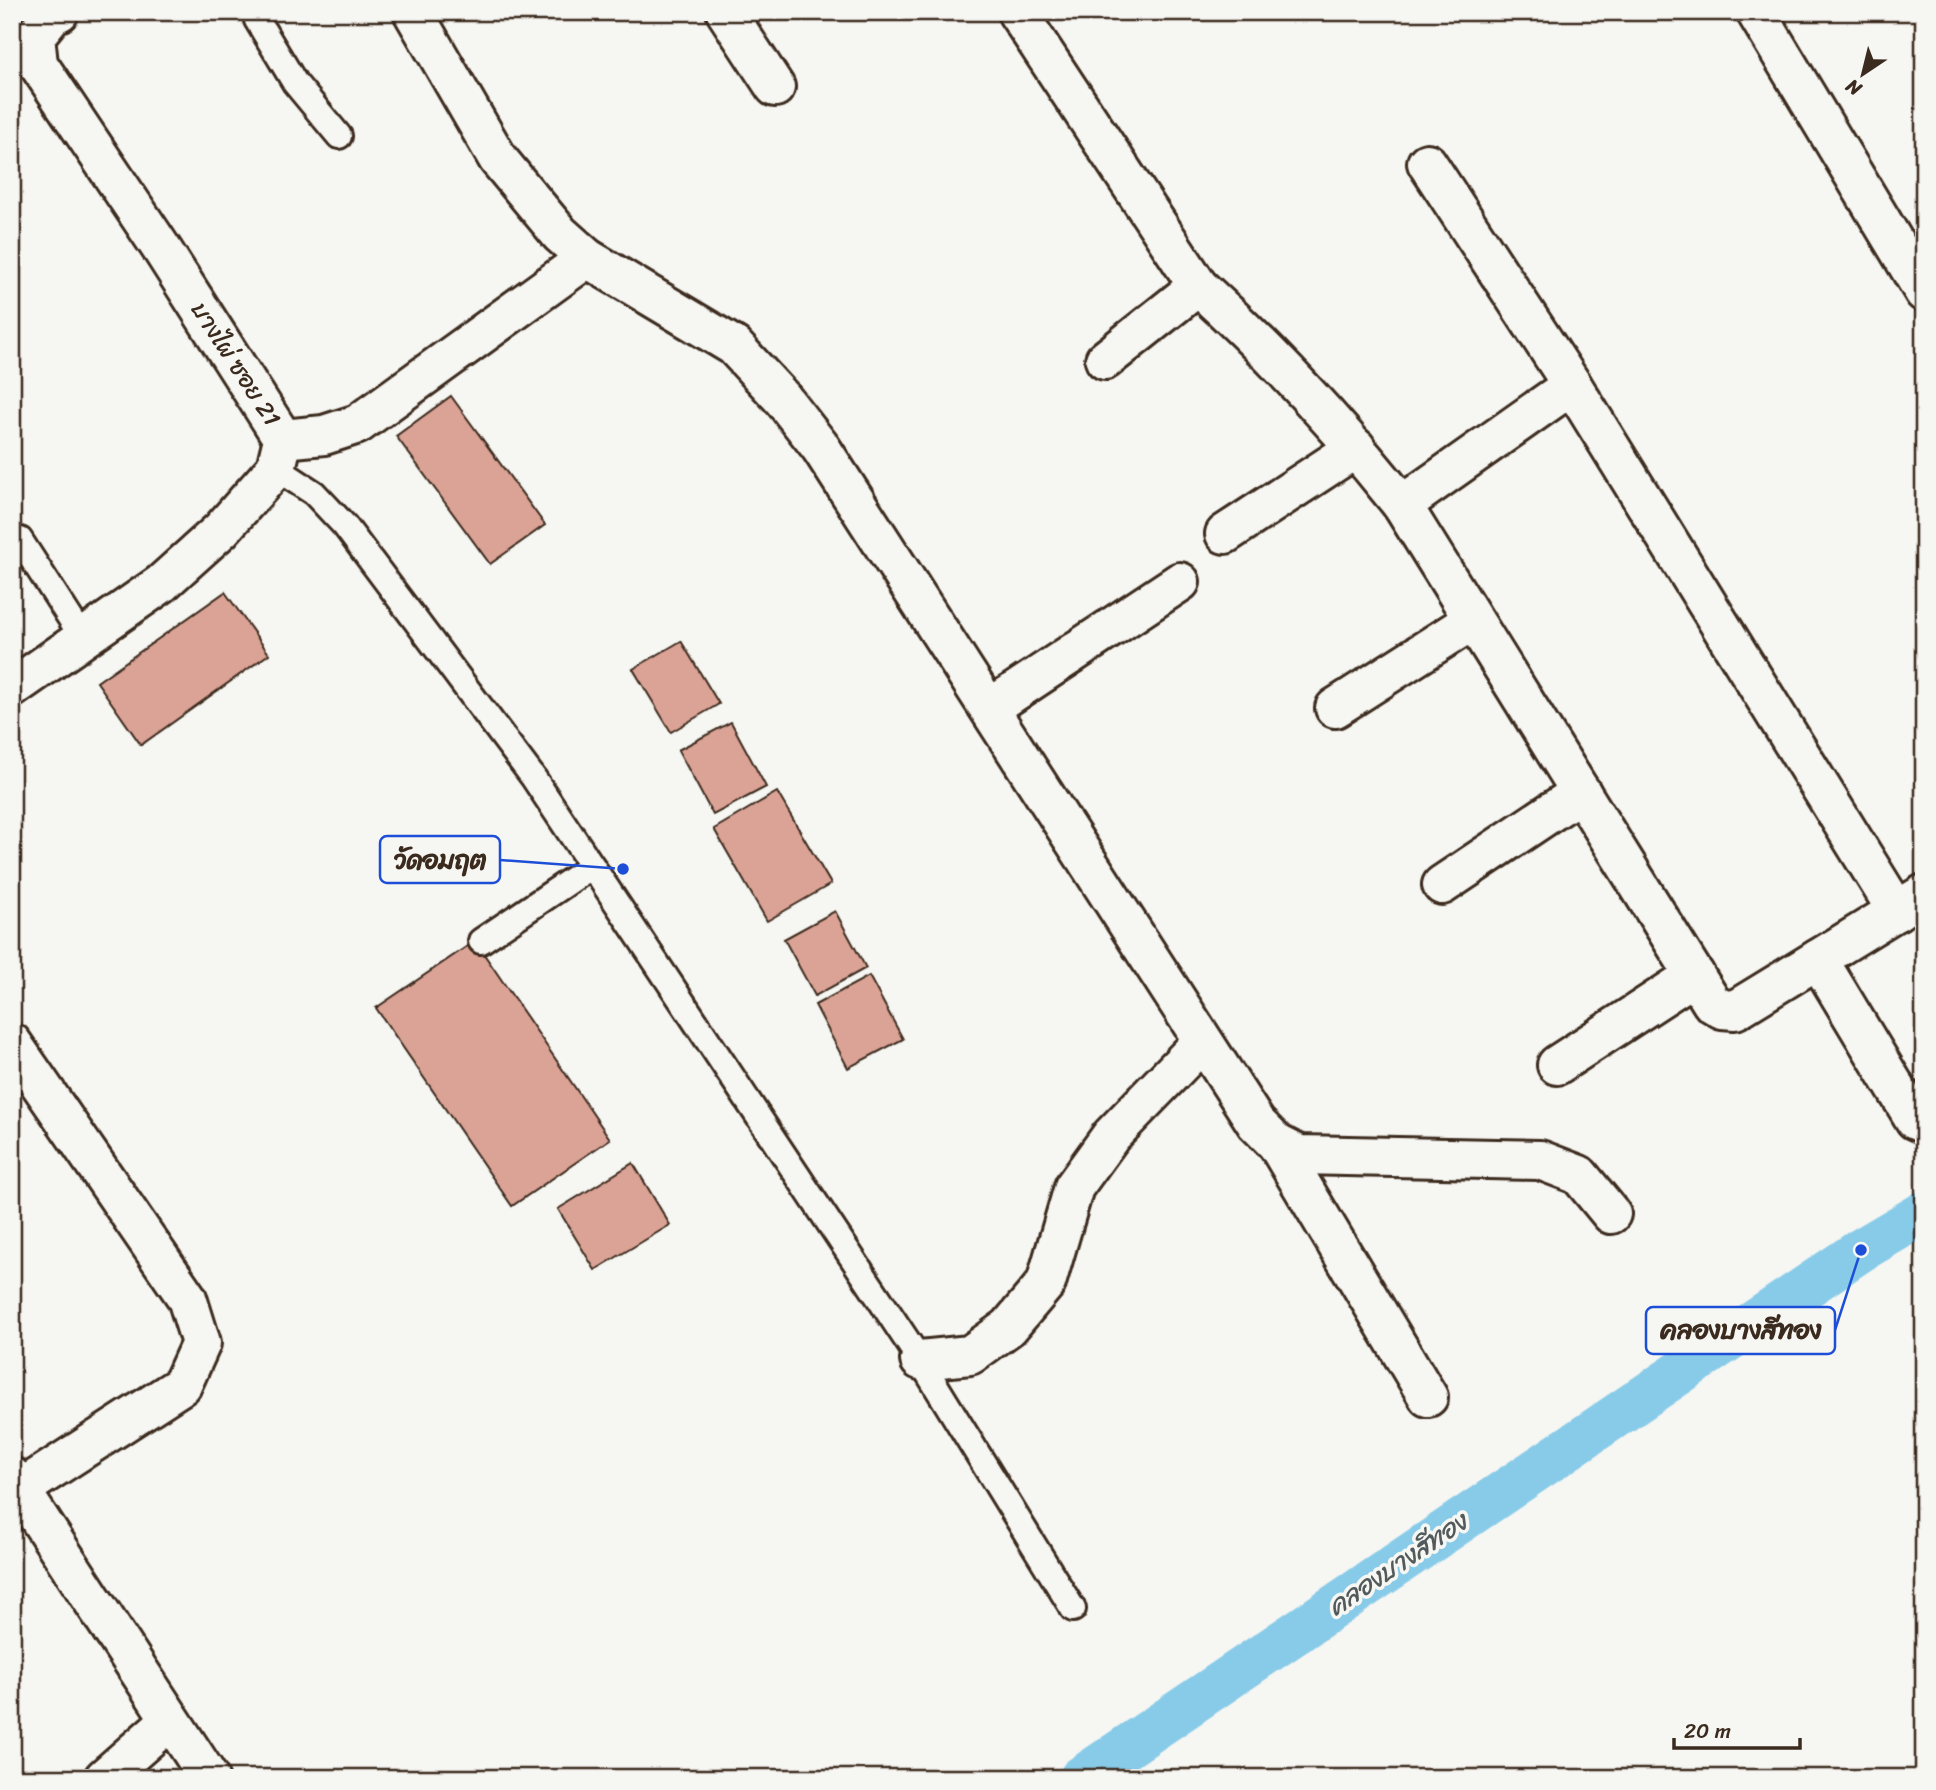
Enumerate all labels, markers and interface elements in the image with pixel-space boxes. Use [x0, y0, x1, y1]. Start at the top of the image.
north arrow [1828, 38, 1898, 108]
text: N [1838, 70, 1869, 105]
street label: บางไผ่ ซอย 21 [180, 293, 292, 435]
callout: วัดอมฤต [380, 836, 500, 883]
text: วัดอมฤต [394, 837, 487, 883]
callout: คลองบางสีทอง [1646, 1307, 1835, 1354]
text: คลองบางสีทอง [1659, 1307, 1823, 1353]
water label: คลองบางสีทอง [1317, 1498, 1479, 1628]
scale bar [1674, 1706, 1800, 1750]
text: 20 m [1684, 1712, 1731, 1750]

